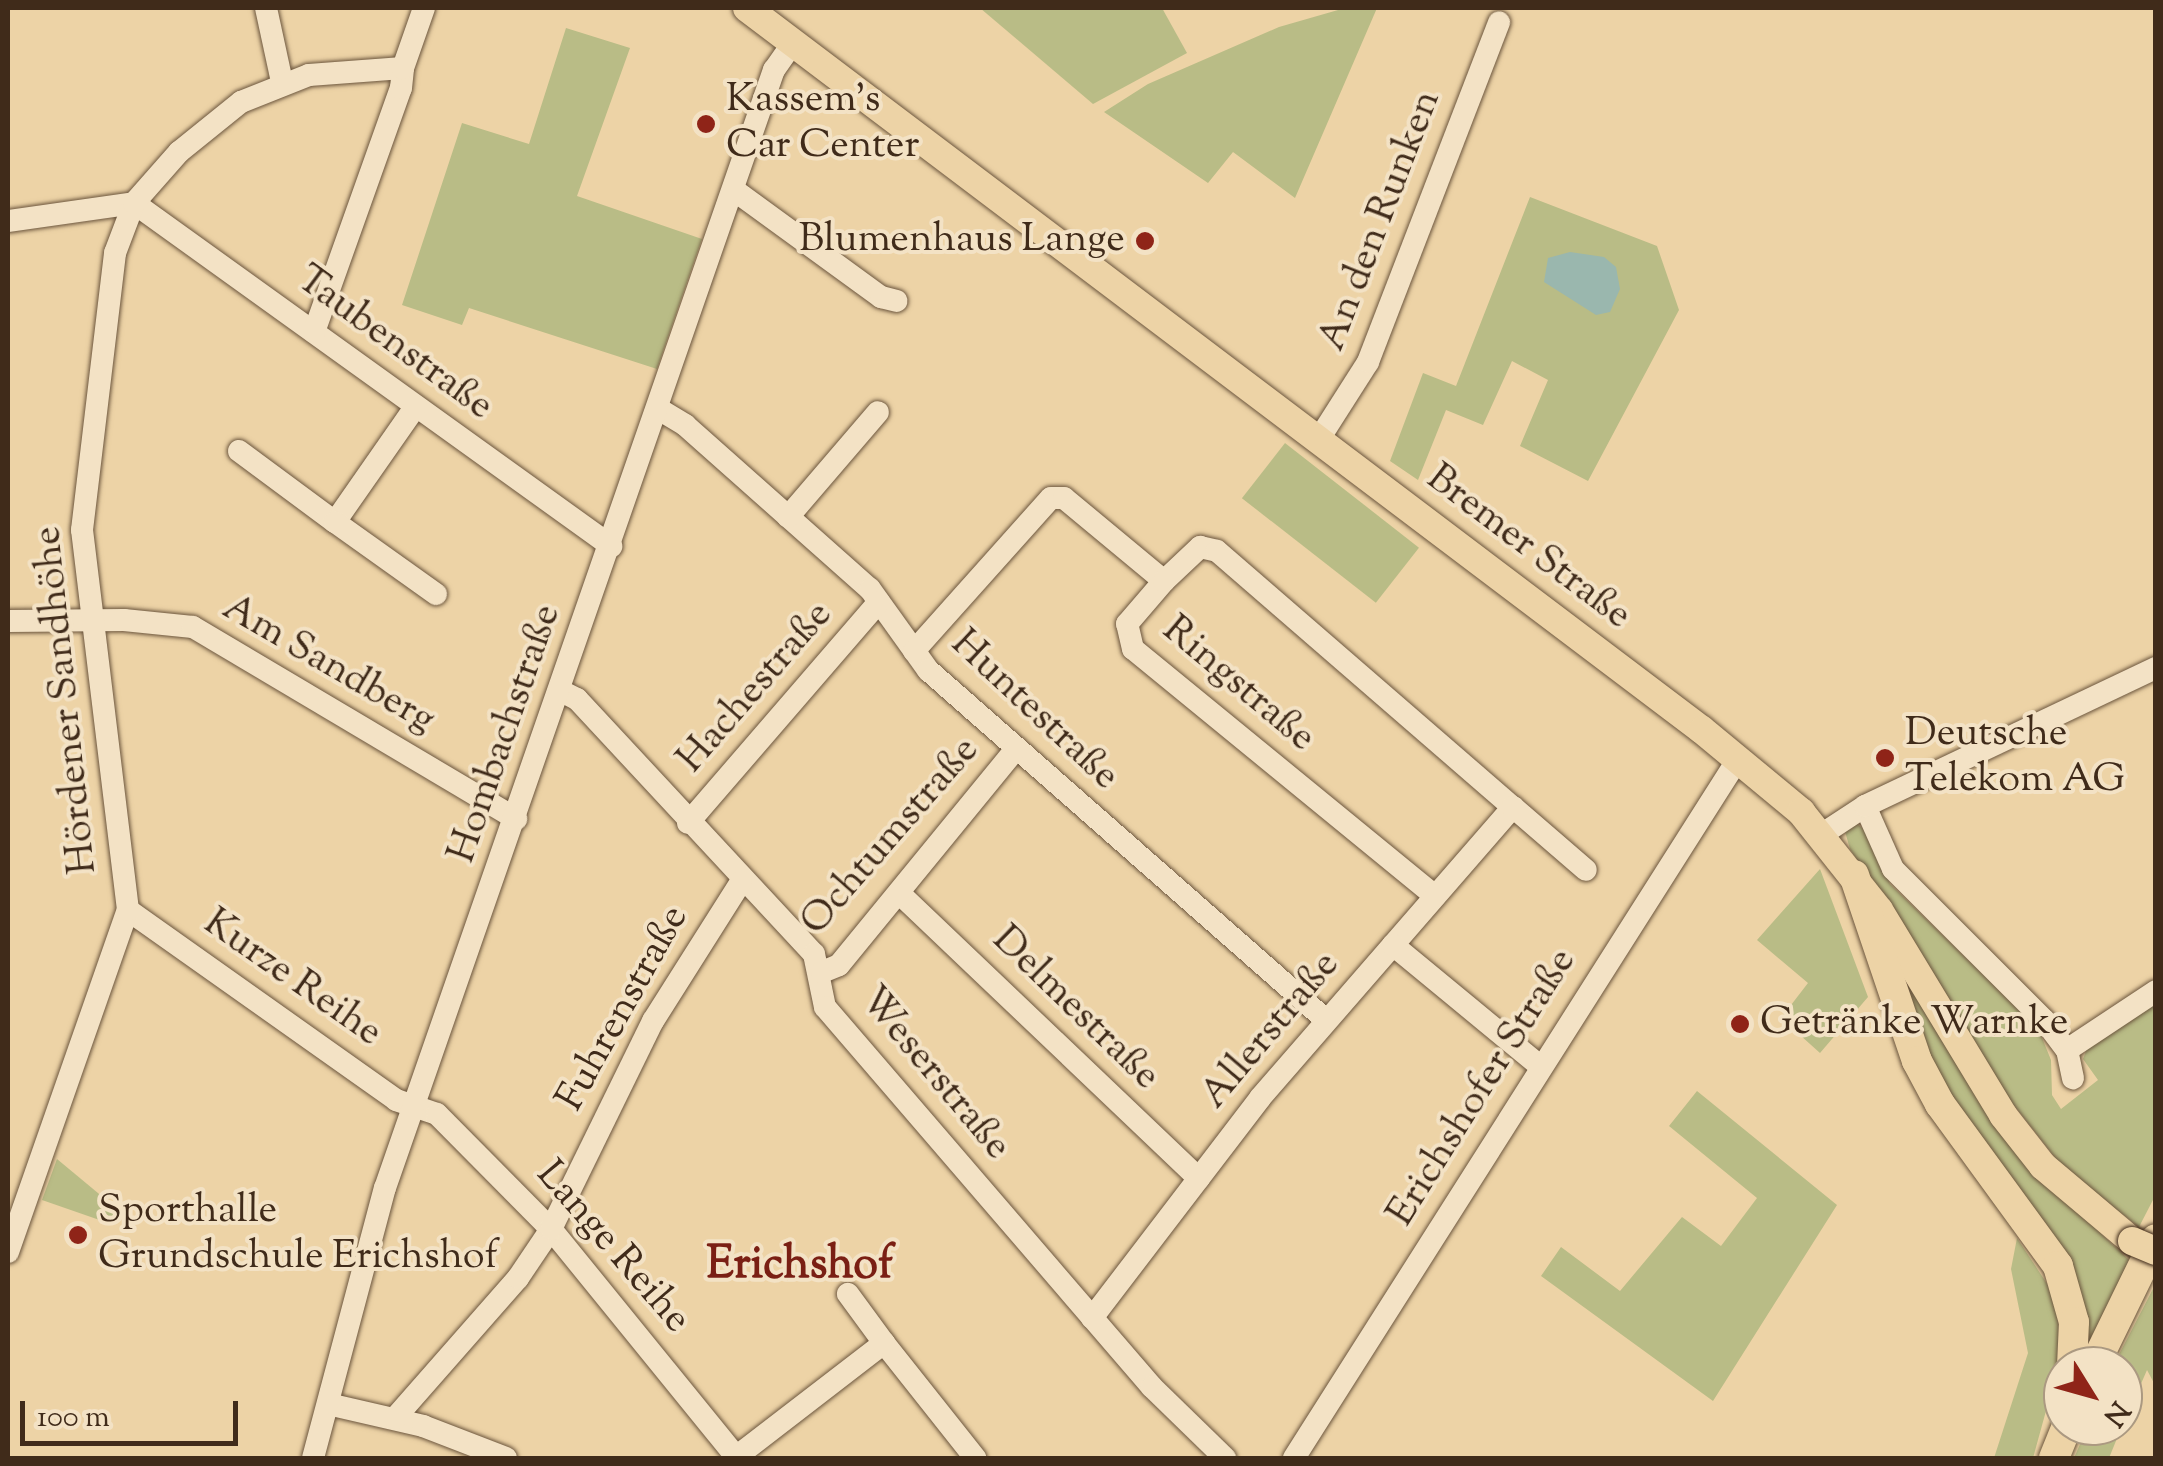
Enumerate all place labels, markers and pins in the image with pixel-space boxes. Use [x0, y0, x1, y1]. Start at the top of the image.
place label: Kassem's Car Center [726, 77, 919, 171]
marker: Kassem's Car Center [695, 113, 717, 135]
place label: Blumenhaus Lange [799, 217, 1125, 265]
marker: Blumenhaus Lange [1134, 230, 1156, 252]
place label: Deutsche Telekom AG [1905, 711, 2125, 805]
marker: Deutsche Telekom AG [1874, 747, 1896, 769]
place label: Getränke Warnke [1760, 1000, 2068, 1048]
marker: Getränke Warnke [1729, 1013, 1751, 1035]
place label: Sporthalle Grundschule Erichshof [98, 1188, 498, 1282]
marker: Sporthalle Grundschule Erichshof [67, 1224, 89, 1246]

